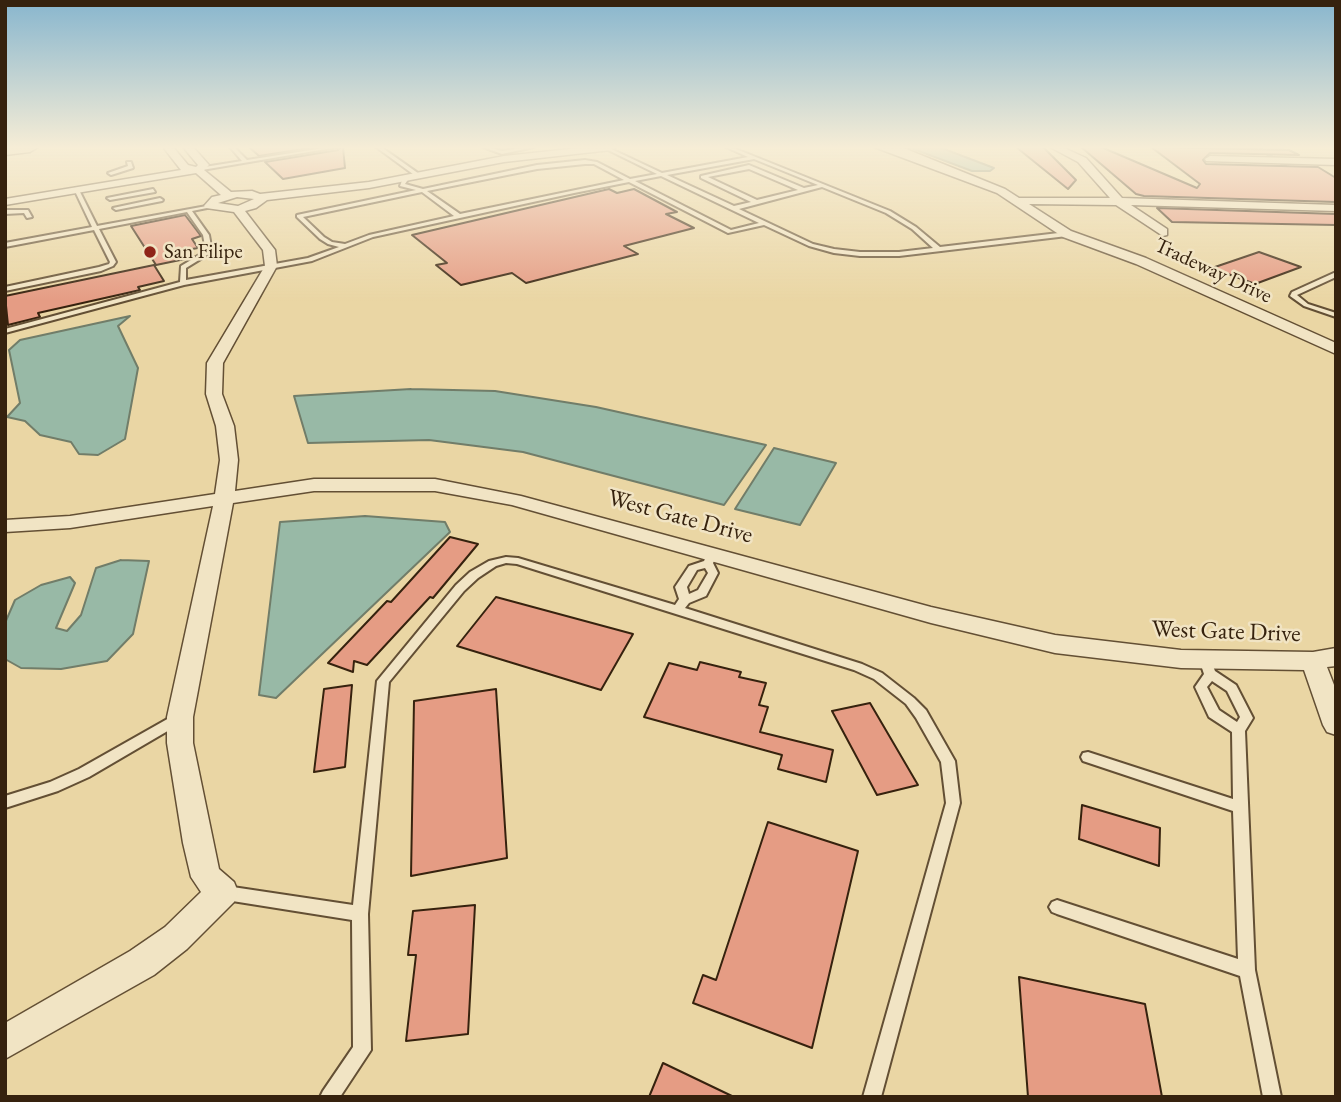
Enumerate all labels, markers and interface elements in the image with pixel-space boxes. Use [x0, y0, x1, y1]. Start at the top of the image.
street label: Tradeway Drive [1150, 233, 1276, 309]
place label: San Filipe [164, 239, 243, 265]
marker: San Filipe [142, 244, 158, 260]
street label: West Gate Drive [604, 484, 756, 550]
street label: West Gate Drive [1151, 615, 1301, 649]

